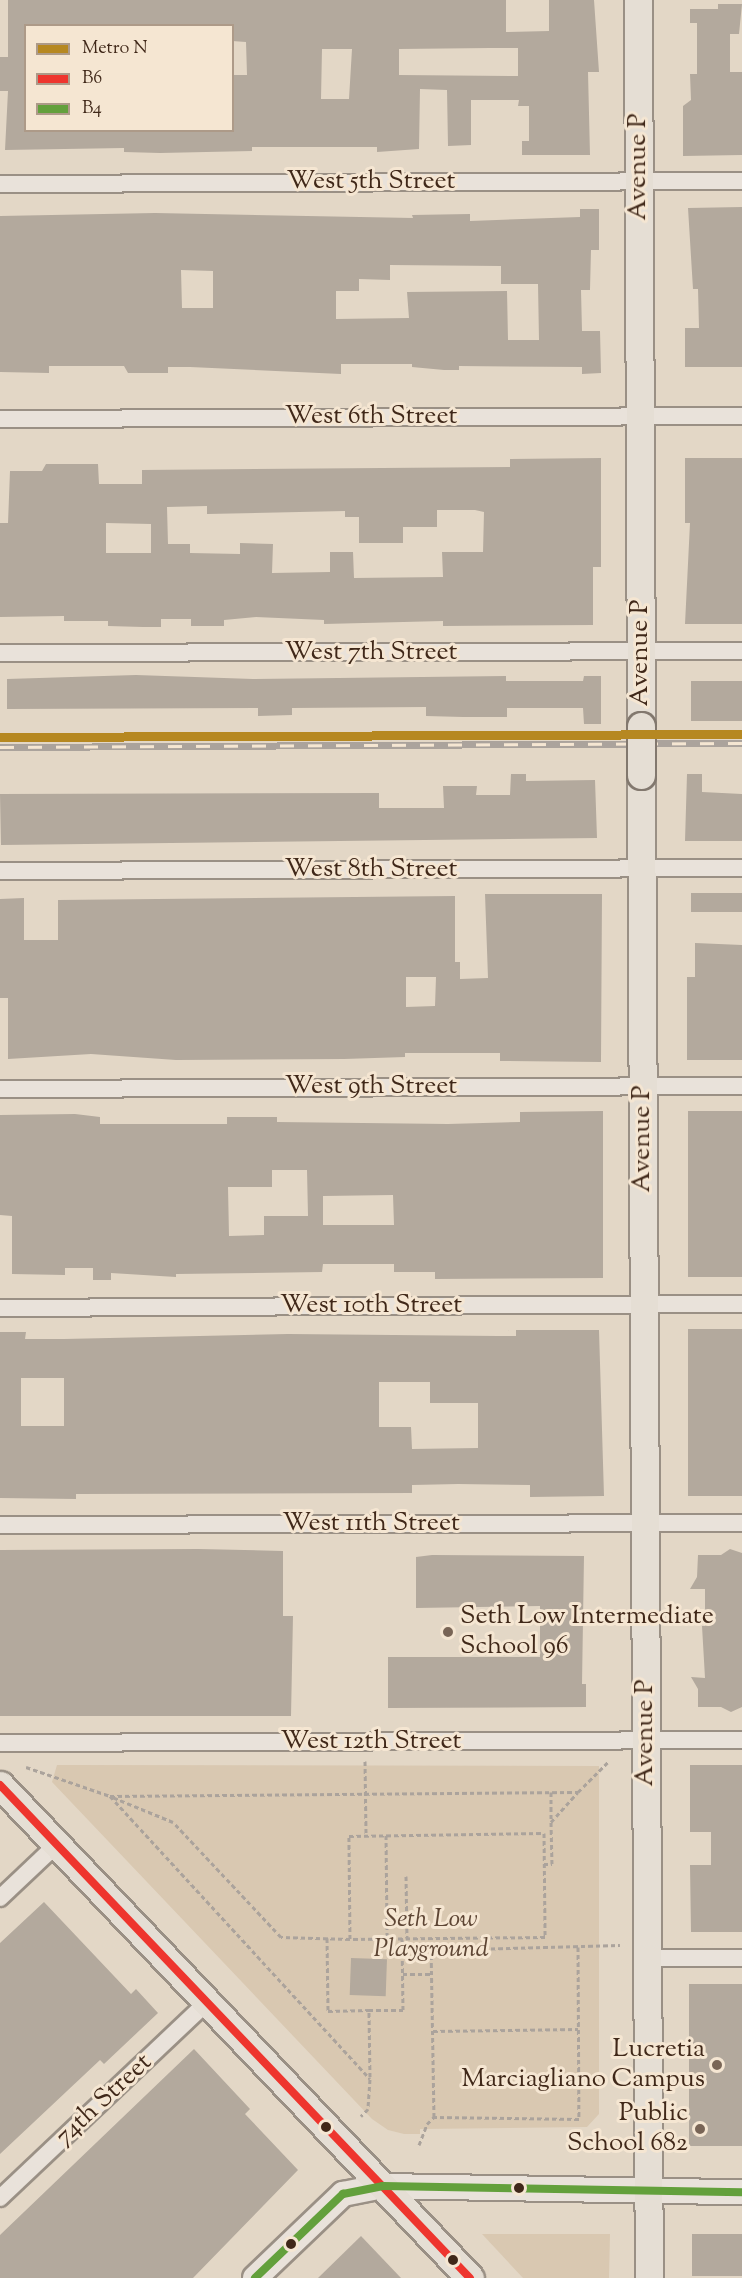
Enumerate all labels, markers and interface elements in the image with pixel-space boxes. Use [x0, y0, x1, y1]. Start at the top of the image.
legend [24, 24, 234, 132]
text: Metro N [82, 36, 148, 62]
text: B6 [82, 66, 102, 92]
text: B4 [82, 96, 102, 122]
street label: Avenue P [623, 113, 655, 221]
street label: West 5th Street [287, 166, 455, 198]
street label: West 6th Street [285, 401, 457, 433]
street label: Avenue P [625, 599, 657, 707]
street label: West 7th Street [285, 637, 457, 669]
street label: West 8th Street [285, 854, 457, 886]
street label: West 9th Street [285, 1071, 457, 1103]
street label: Avenue P [627, 1085, 659, 1193]
street label: West 10th Street [280, 1290, 462, 1322]
street label: West 11th Street [282, 1508, 460, 1540]
place label: Seth Low Intermediate School 96 [460, 1601, 714, 1662]
marker: Seth Low Intermediate School 96 [441, 1625, 455, 1639]
street label: Avenue P [630, 1679, 662, 1787]
street label: West 12th Street [281, 1726, 461, 1758]
park label: Seth Low Playground [374, 1904, 488, 1966]
place label: Lucretia Marciagliano Campus [461, 2034, 705, 2096]
street label: 74th Street [49, 2047, 159, 2153]
marker: Lucretia Marciagliano Campus [710, 2058, 724, 2072]
place label: Public School 682 [567, 2098, 688, 2160]
unlabelled marker [320, 2121, 332, 2133]
marker: Public School 682 [693, 2122, 707, 2136]
unlabelled marker [513, 2182, 525, 2194]
unlabelled marker [285, 2238, 297, 2250]
unlabelled marker [447, 2254, 459, 2266]

